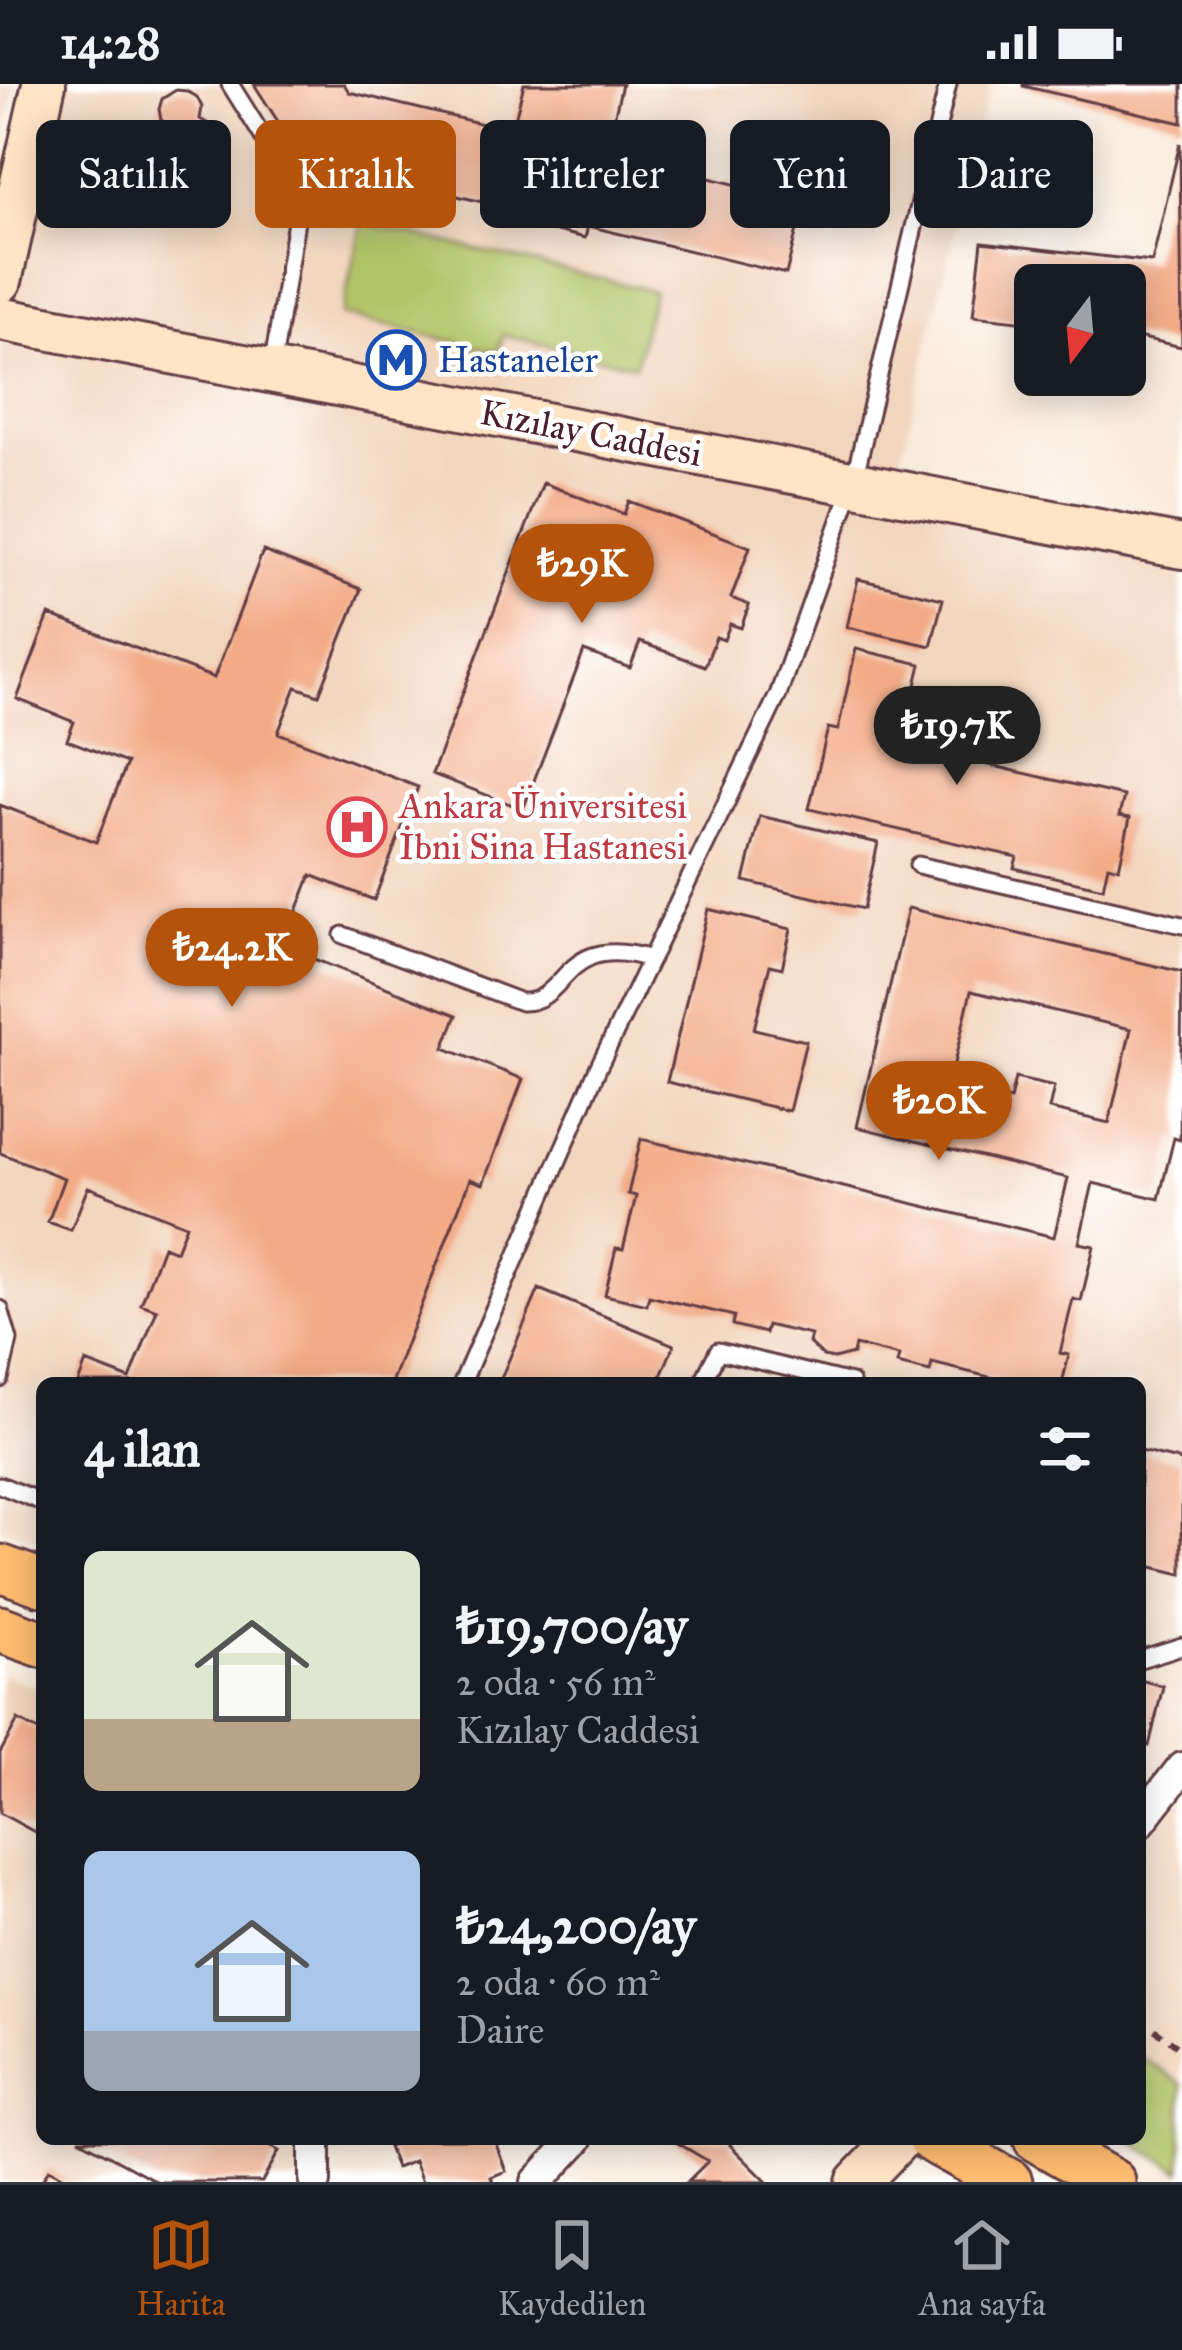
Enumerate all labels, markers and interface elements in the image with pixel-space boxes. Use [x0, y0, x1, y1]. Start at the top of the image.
text: 14:28 [60, 15, 160, 70]
chip: Satılık [36, 120, 231, 228]
chip: Kiralık [255, 120, 456, 228]
chip: Filtreler [480, 120, 706, 228]
chip: Yeni [730, 120, 890, 228]
chip: Daire [914, 120, 1093, 228]
north arrow [1014, 264, 1146, 396]
map controls [1014, 264, 1146, 396]
metro station icon: Hastaneler [365, 329, 427, 391]
place label: Hastaneler [438, 338, 599, 382]
street label: Kızılay Caddesi [476, 390, 706, 476]
pin: ₺29K [511, 524, 653, 626]
text: ₺29K [537, 539, 627, 587]
pin: ₺19.7K [859, 686, 1055, 788]
text: ₺19.7K [901, 701, 1013, 749]
place label: Ankara Üniversitesi İbni Sina Hastanesi [397, 784, 687, 869]
hospital icon: Ankara Üniversitesi İbni Sina Hastanesi [326, 796, 388, 858]
pin: ₺24.2K [134, 908, 330, 1010]
text: ₺24.2K [172, 923, 292, 971]
pin: ₺20K [868, 1061, 1010, 1163]
text: ₺20K [893, 1076, 985, 1124]
icon: filters [1032, 1416, 1098, 1482]
text: 4 ilan [84, 1418, 200, 1480]
text: ₺19,700/ay [456, 1595, 688, 1657]
icon: home [180, 1599, 324, 1743]
text: 2 oda · 56 m² [456, 1658, 656, 1706]
text: Kızılay Caddesi [456, 1706, 700, 1754]
text: ₺24,200/ay [456, 1895, 696, 1957]
icon: home [180, 1899, 324, 2043]
text: 2 oda · 60 m² [456, 1958, 660, 2006]
text: Daire [456, 2006, 545, 2054]
tab: Harita [136, 2212, 226, 2324]
tab: Kaydedilen [498, 2212, 646, 2324]
tab: Ana sayfa [919, 2212, 1046, 2324]

